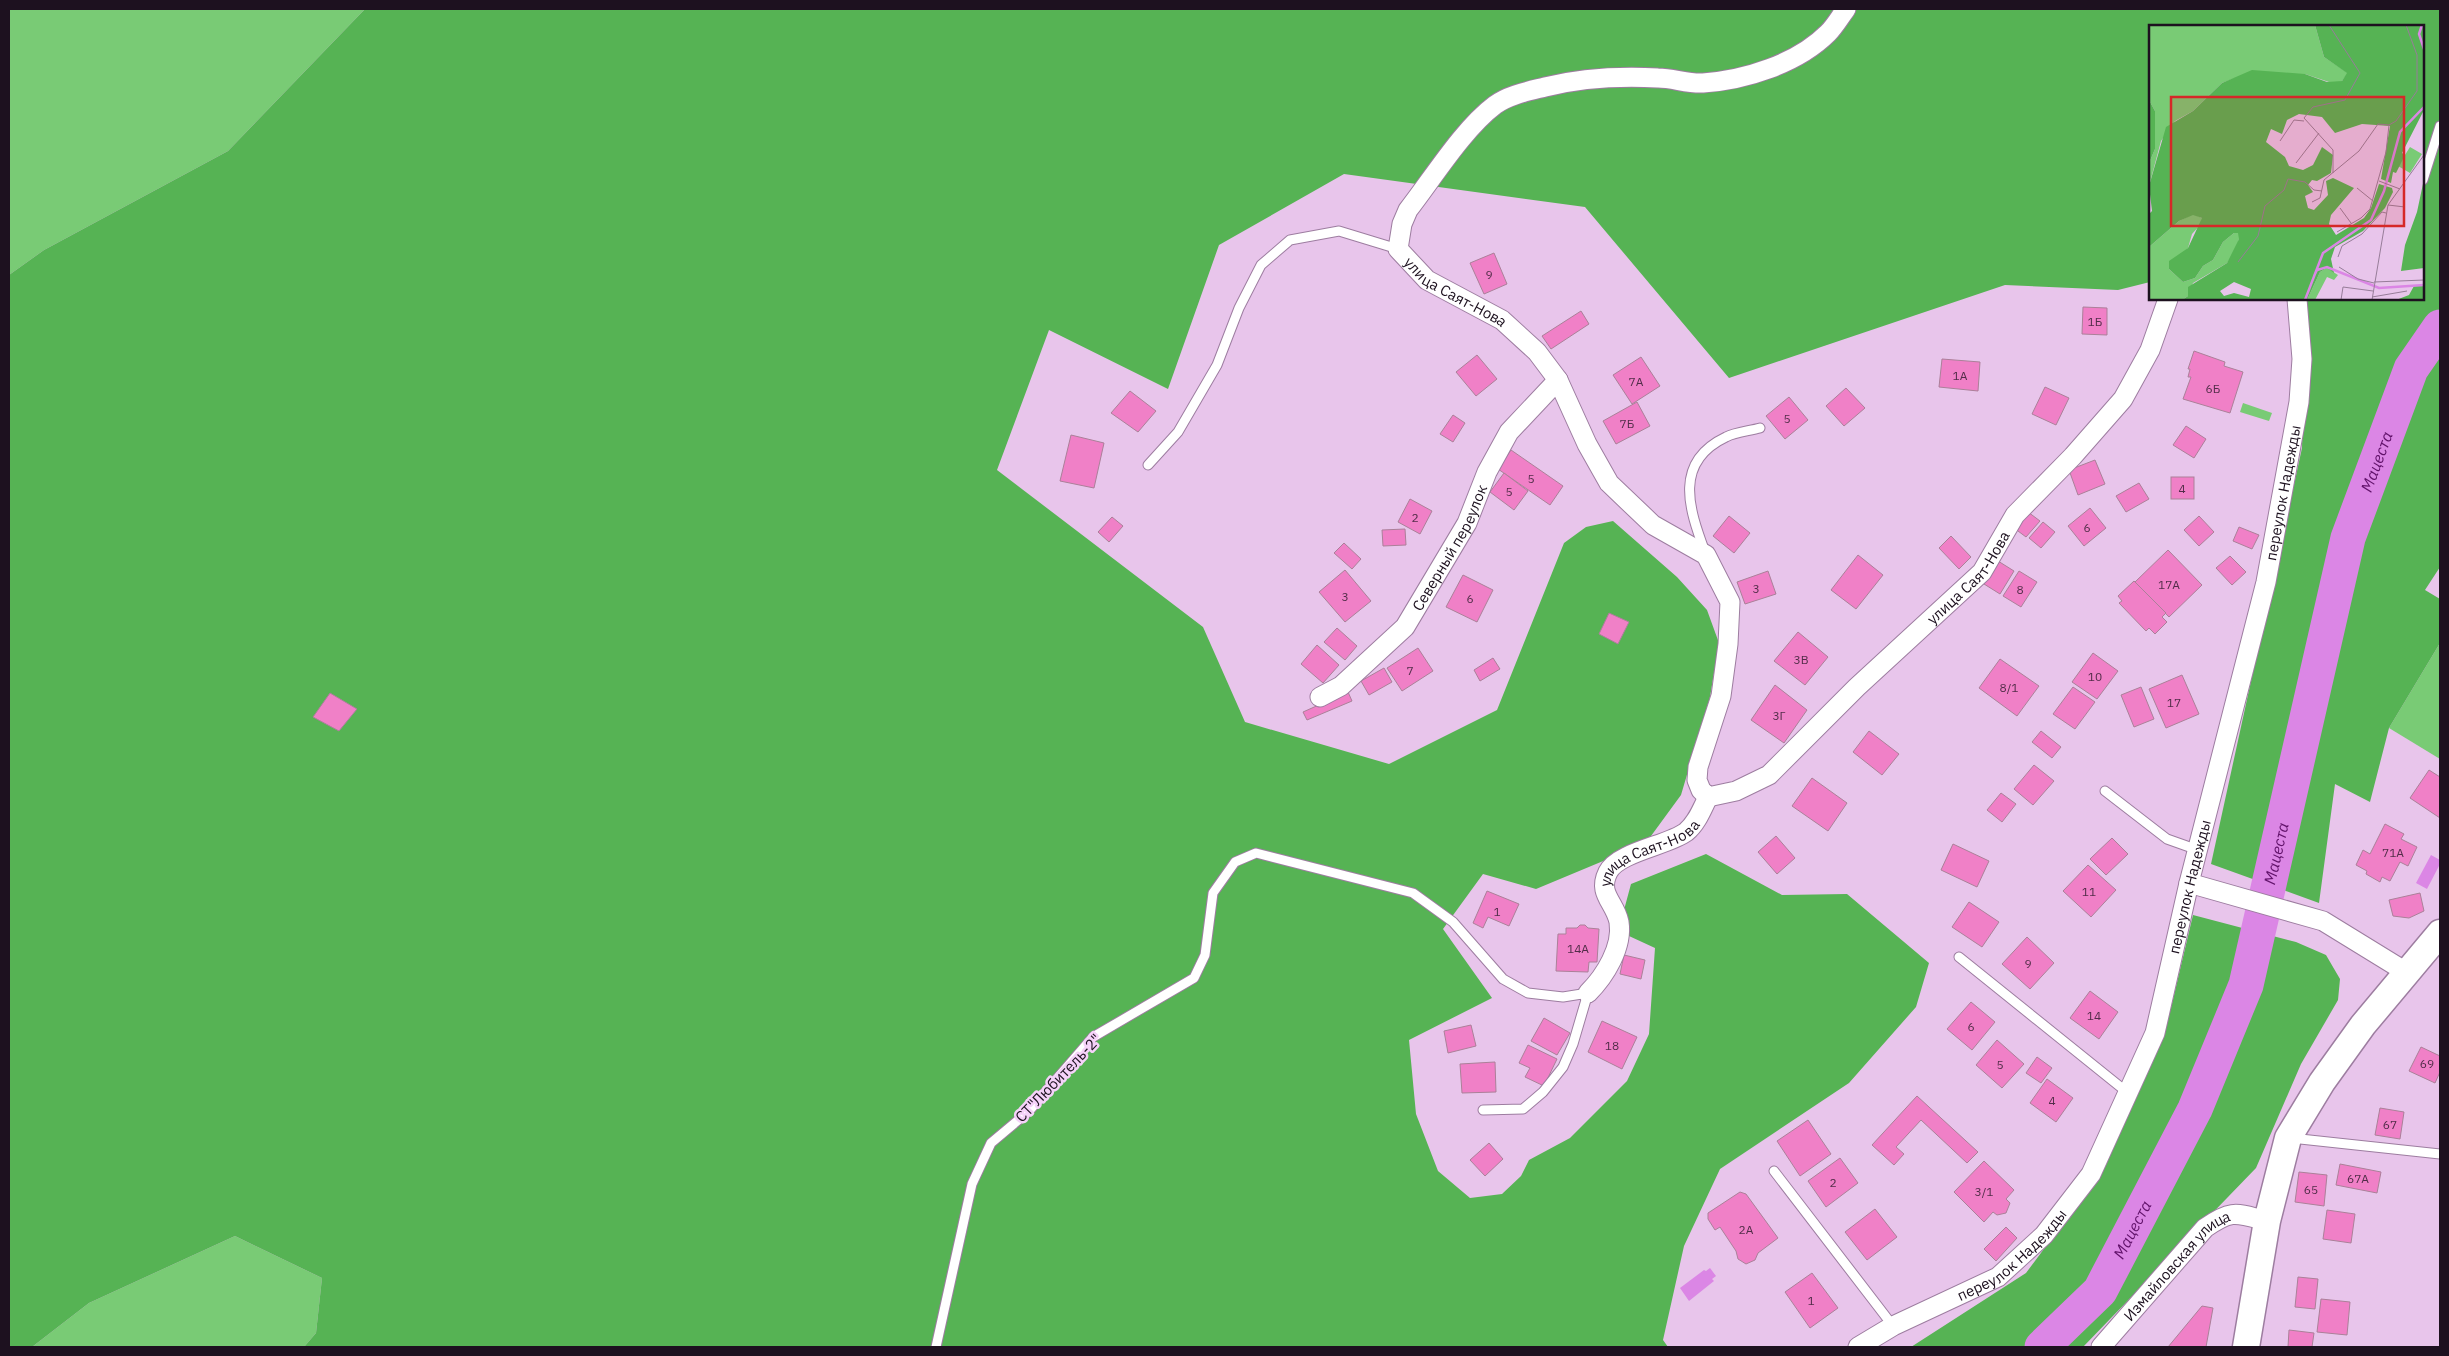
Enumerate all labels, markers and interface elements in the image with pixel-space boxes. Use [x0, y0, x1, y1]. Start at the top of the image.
inset map [2149, 25, 2424, 300]
street label: улица Саят-Нова [1400, 253, 1512, 330]
house number: 9 [1485, 267, 1493, 282]
house number: 1Б [2088, 314, 2102, 329]
house number: 1А [1953, 368, 1968, 383]
house number: 7А [1629, 374, 1644, 389]
house number: 6Б [2206, 381, 2220, 396]
house number: 5 [1783, 411, 1791, 426]
house number: 7Б [1620, 416, 1634, 431]
street label: переулок Надежды [2261, 424, 2304, 562]
water label: Мацеста [2356, 429, 2397, 495]
house number: 5 [1527, 471, 1535, 486]
house number: 4 [2178, 481, 2186, 496]
street label: Северный переулок [1407, 482, 1491, 614]
house number: 5 [1505, 484, 1513, 499]
house number: 2 [1411, 510, 1419, 525]
house number: 6 [2083, 520, 2091, 535]
street label: улица Саят-Нова [1922, 527, 2013, 628]
house number: 17А [2158, 577, 2180, 592]
house number: 3 [1752, 581, 1760, 596]
house number: 8 [2016, 582, 2024, 597]
house number: 3 [1341, 589, 1349, 604]
house number: 6 [1466, 591, 1474, 606]
house number: 3В [1793, 652, 1809, 667]
house number: 7 [1406, 663, 1414, 678]
house number: 10 [2088, 669, 2102, 684]
house number: 8/1 [2000, 680, 2019, 695]
house number: 17 [2167, 695, 2181, 710]
house number: 3Г [1772, 708, 1786, 723]
street label: улица Саят-Нова [1595, 815, 1703, 887]
street label: переулок Надежды [2164, 818, 2214, 956]
water label: Мацеста [2259, 821, 2293, 886]
house number: 71А [2382, 845, 2404, 860]
house number: 11 [2082, 884, 2096, 899]
house number: 1 [1493, 904, 1501, 919]
house number: 14А [1567, 941, 1589, 956]
house number: 9 [2024, 956, 2032, 971]
house number: 14 [2087, 1008, 2101, 1023]
house number: 6 [1967, 1019, 1975, 1034]
street label: СТ"Любитель-2" [1011, 1030, 1105, 1126]
house number: 18 [1605, 1038, 1619, 1053]
house number: 69 [2420, 1056, 2434, 1071]
house number: 5 [1996, 1057, 2004, 1072]
house number: 4 [2048, 1093, 2056, 1108]
house number: 67 [2383, 1117, 2397, 1132]
house number: 67А [2347, 1171, 2369, 1186]
house number: 2 [1829, 1175, 1837, 1190]
house number: 65 [2304, 1182, 2318, 1197]
house number: 3/1 [1975, 1184, 1994, 1199]
water label: Мацеста [2109, 1197, 2156, 1262]
street label: переулок Надежды [1954, 1205, 2070, 1304]
street label: Измайловская улица [2119, 1206, 2233, 1324]
house number: 2А [1739, 1222, 1754, 1237]
house number: 1 [1807, 1293, 1815, 1308]

